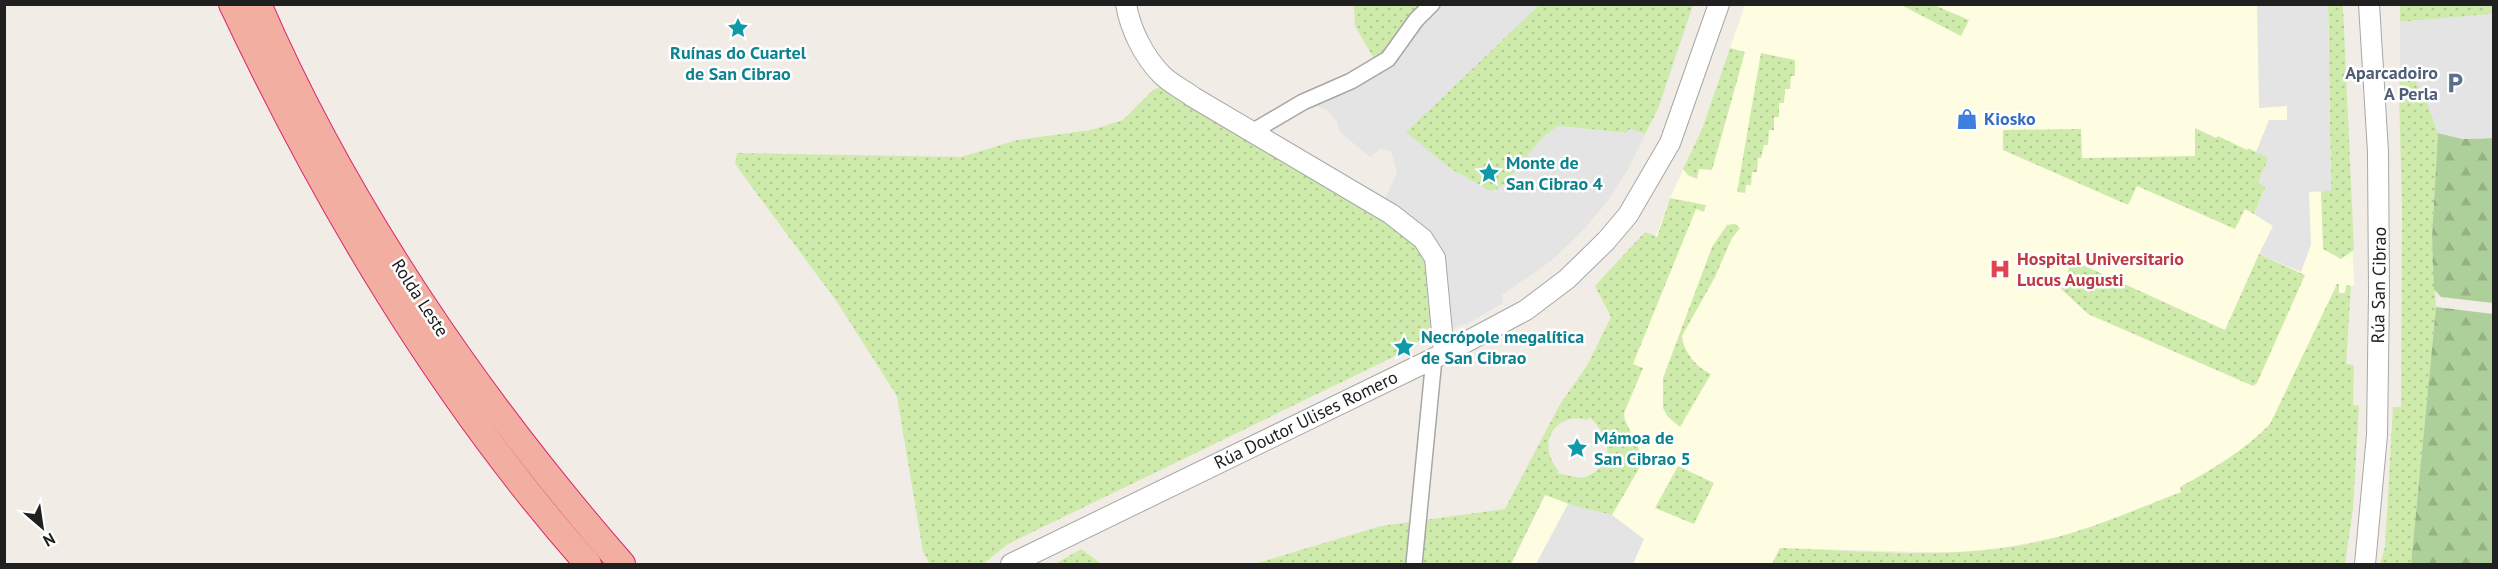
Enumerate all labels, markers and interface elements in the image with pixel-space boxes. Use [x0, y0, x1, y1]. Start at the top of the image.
place icon: Ruínas do Cuartel de San Cibrao [726, 16, 750, 40]
place label: Ruínas do Cuartel de San Cibrao [670, 41, 807, 85]
place label: Aparcadoiro A Perla [2345, 61, 2438, 105]
parking icon: Aparcadoiro A Perla [2443, 71, 2467, 95]
shop icon: Kiosko [1955, 107, 1979, 131]
place label: Kiosko [1984, 107, 2036, 130]
place label: Monte de San Cibrao 4 [1506, 151, 1603, 195]
place icon: Monte de San Cibrao 4 [1477, 161, 1501, 185]
street label: Rúa San Cibrao [2366, 226, 2391, 343]
place label: Hospital Universitario Lucus Augusti [2017, 247, 2184, 291]
street label: Rolda Leste [387, 254, 454, 341]
hospital icon: Hospital Universitario Lucus Augusti [1988, 257, 2012, 281]
place label: Necrópole megalítica de San Cibrao [1421, 325, 1584, 369]
place icon: Necrópole megalítica de San Cibrao [1392, 335, 1416, 359]
street label: Rúa Doutor Ulises Romero [1210, 365, 1401, 474]
place label: Mámoa de San Cibrao 5 [1594, 426, 1691, 470]
place icon: Mámoa de San Cibrao 5 [1565, 436, 1589, 460]
north arrow [12, 497, 72, 557]
text: N [40, 529, 59, 551]

